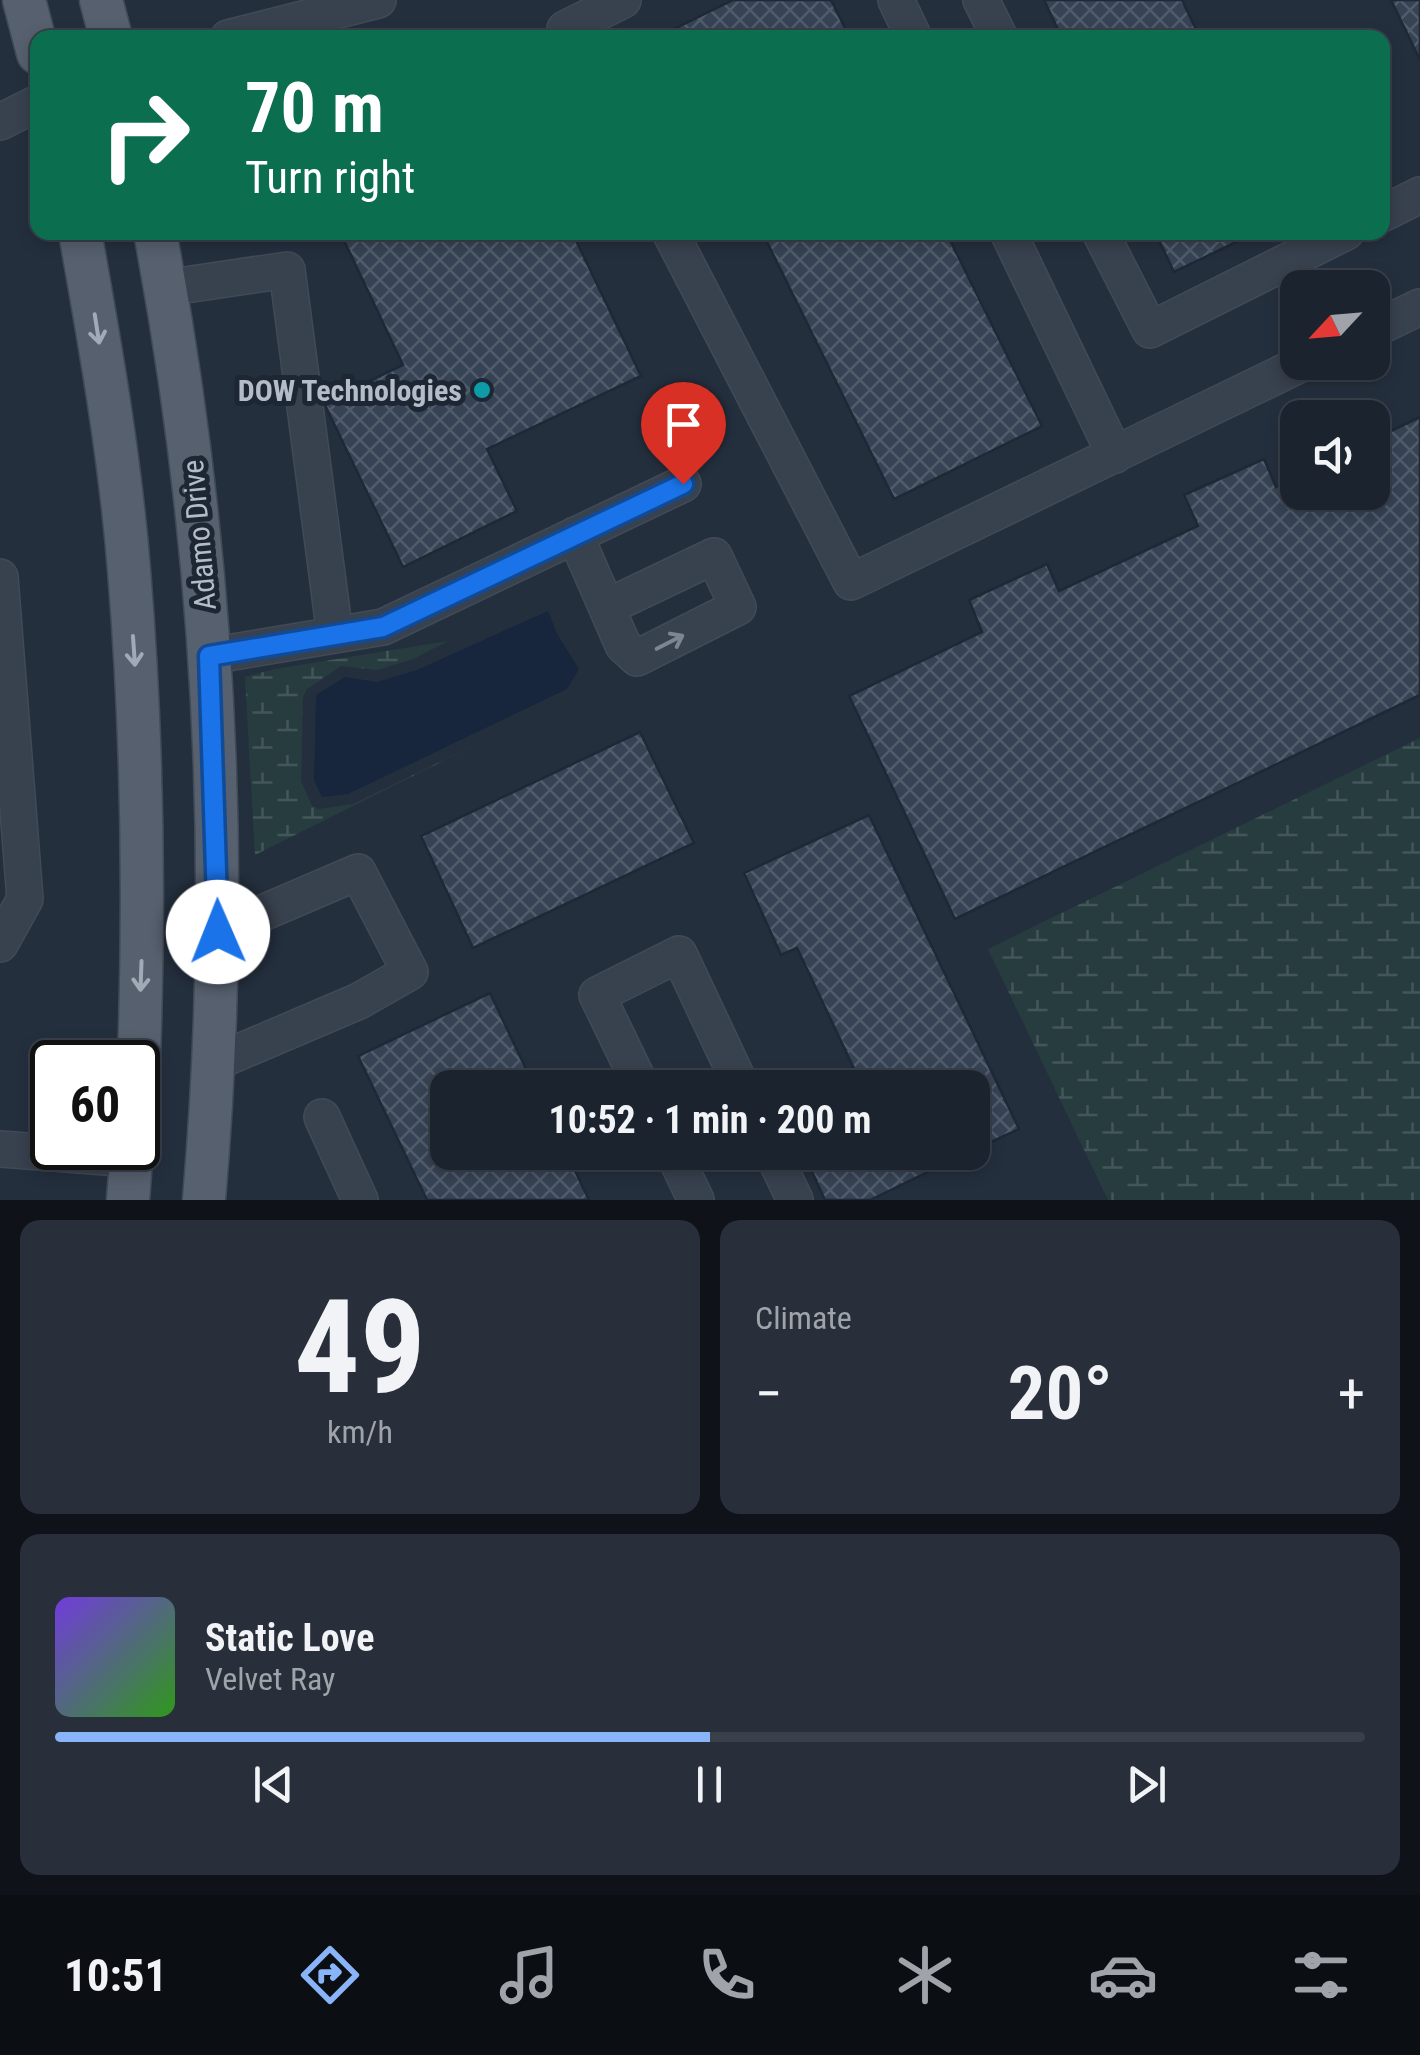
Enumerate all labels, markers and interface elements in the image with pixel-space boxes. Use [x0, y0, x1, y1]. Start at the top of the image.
text: 70 m [245, 67, 384, 149]
icon: right [80, 70, 210, 200]
text: Turn right [245, 151, 415, 204]
north arrow [1280, 270, 1390, 380]
map controls [1280, 270, 1390, 510]
one-way arrow [88, 312, 107, 344]
place label: DOW Technologies [238, 373, 462, 408]
marker: DOW Technologies [471, 379, 493, 401]
pin [641, 382, 726, 485]
icon: arrive [656, 397, 711, 452]
button: sound [1280, 400, 1390, 510]
street label: Adamo Drive [175, 458, 223, 612]
one-way arrow [654, 631, 684, 650]
one-way arrow [125, 635, 144, 667]
position arrow [166, 880, 270, 984]
one-way arrow [131, 959, 150, 991]
speed limit sign: 60 [30, 1040, 160, 1170]
text: 10:52 · 1 min · 200 m [549, 1098, 871, 1142]
text: 49 [294, 1271, 426, 1424]
text: Climate [755, 1299, 852, 1337]
text: 20° [1008, 1349, 1113, 1437]
text: − [755, 1362, 783, 1426]
text: + [1338, 1362, 1365, 1426]
text: km/h [327, 1413, 393, 1451]
text: Static Love [205, 1616, 374, 1660]
text: Velvet Ray [205, 1660, 335, 1698]
icon: previous [246, 1757, 301, 1812]
icon: pause [682, 1757, 737, 1812]
icon: next [1119, 1757, 1174, 1812]
icon: directions [295, 1940, 365, 2010]
icon: music [494, 1940, 564, 2010]
icon: phone [692, 1940, 762, 2010]
icon: climate [890, 1940, 960, 2010]
icon: car [1088, 1940, 1158, 2010]
icon: filters [1286, 1940, 1356, 2010]
text: 10:51 [64, 1949, 167, 2002]

